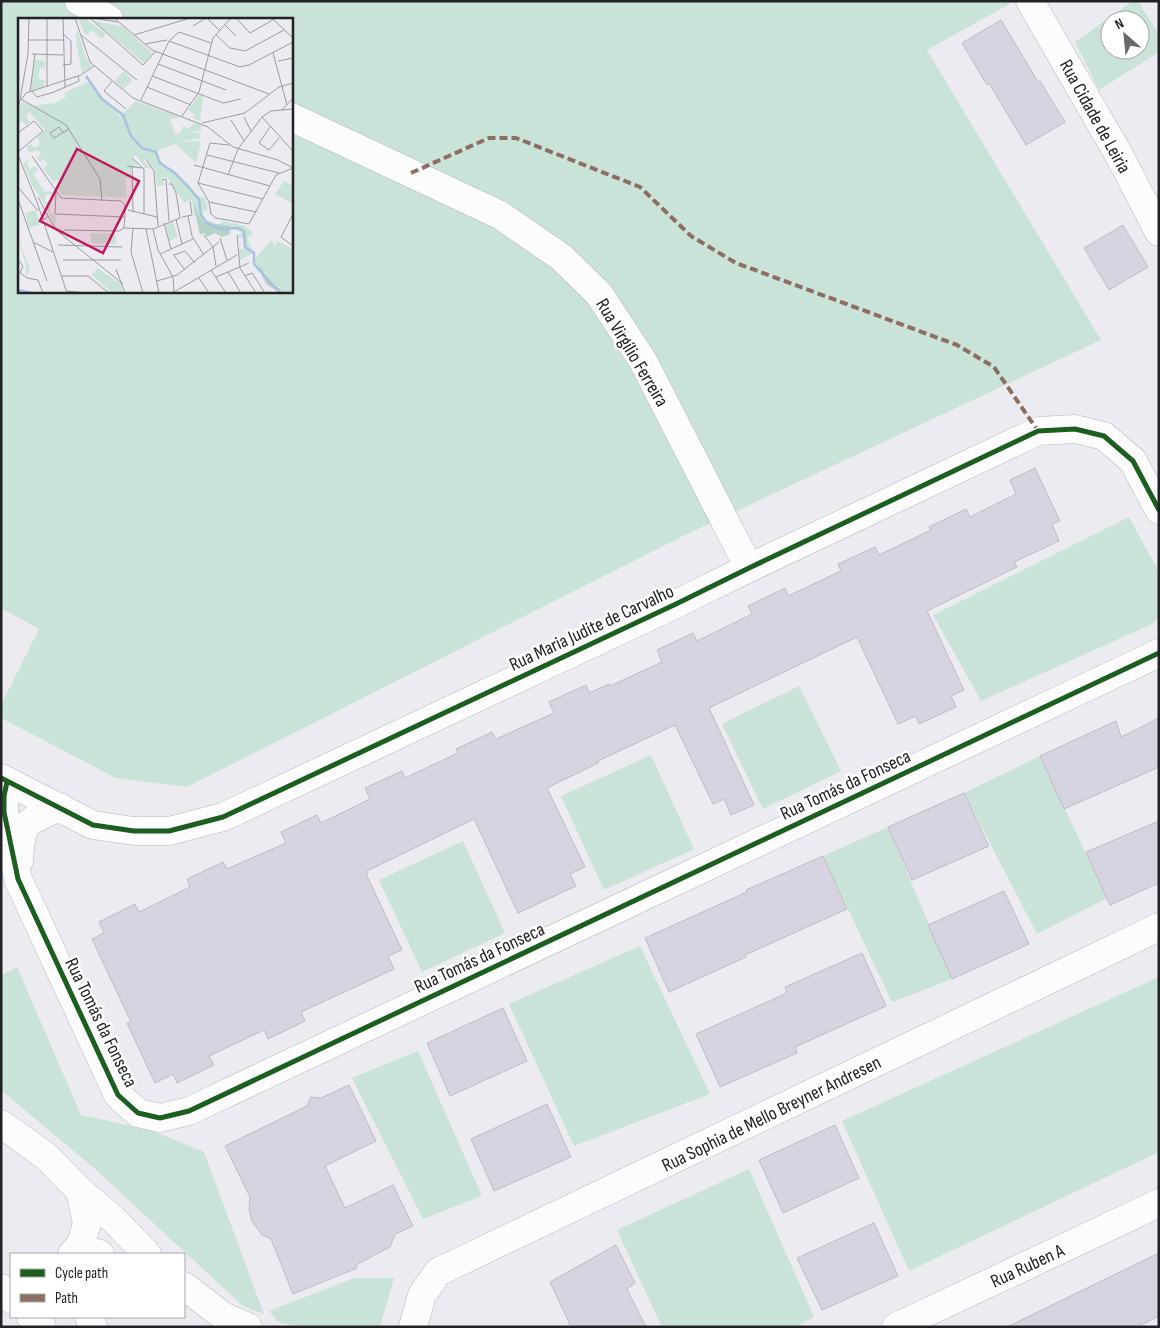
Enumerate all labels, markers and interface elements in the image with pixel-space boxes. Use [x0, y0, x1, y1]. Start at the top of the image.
north arrow [1100, 10, 1150, 60]
text: N [1112, 15, 1127, 33]
inset map [18, 18, 292, 292]
street label: Rua Cidade de Leiria [1054, 56, 1135, 178]
street label: Rua Virgílio Ferreira [590, 294, 673, 411]
street label: Rua Maria Judite de Carvalho [506, 580, 678, 677]
street label: Rua Tomás da Fonseca [777, 745, 914, 826]
street label: Rua Tomás da Fonseca [411, 918, 548, 999]
street label: Rua Tomás da Fonseca [59, 954, 142, 1091]
street label: Rua Sophia de Mello Breyner Andresen [658, 1051, 885, 1178]
street label: Rua Ruben A [987, 1239, 1069, 1293]
legend [10, 1253, 185, 1318]
text: Cycle path [55, 1264, 108, 1283]
text: Path [55, 1289, 78, 1308]

